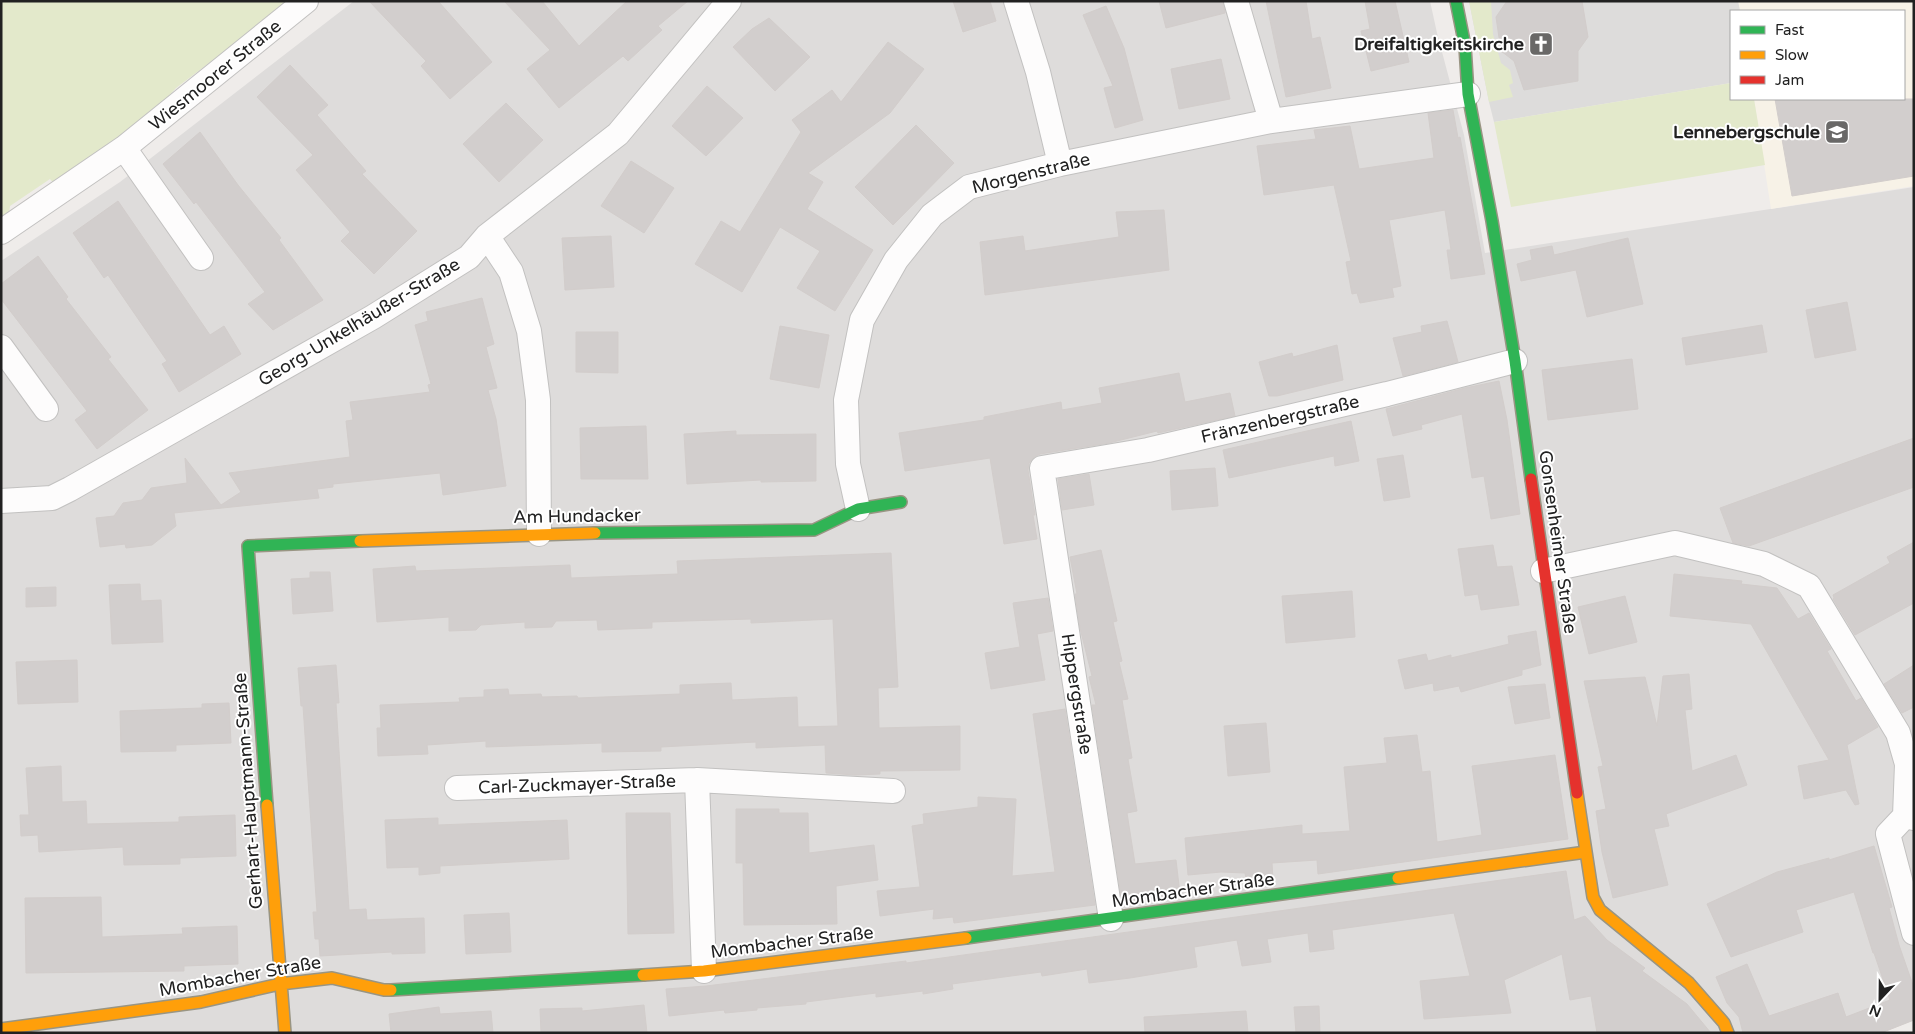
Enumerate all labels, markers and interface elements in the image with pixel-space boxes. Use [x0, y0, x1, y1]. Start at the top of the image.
legend [1730, 10, 1905, 100]
street label: Wiesmoorer Straße [144, 15, 286, 135]
text: Fast [1775, 21, 1805, 39]
church icon: Dreifaltigkeitskirche [1528, 31, 1554, 57]
place label: Dreifaltigkeitskirche [1354, 33, 1524, 55]
text: Slow [1775, 46, 1809, 64]
text: Jam [1775, 71, 1804, 89]
school or university icon: Lennebergschule [1824, 119, 1850, 145]
place label: Lennebergschule [1673, 121, 1820, 143]
street label: Morgenstraße [970, 148, 1092, 198]
street label: Georg-Unkelhäußer-Straße [254, 253, 464, 391]
street label: Fränzenbergstraße [1199, 390, 1361, 448]
street label: Gonsenheimer Straße [1534, 449, 1582, 635]
street label: Am Hundacker [513, 504, 641, 528]
street label: Hippergstraße [1057, 632, 1097, 756]
street label: Gerhart-Hauptmann-Straße [229, 672, 267, 910]
street label: Carl-Zuckmayer-Straße [478, 770, 676, 798]
street label: Mombacher Straße [1110, 868, 1276, 912]
street label: Mombacher Straße [709, 921, 875, 963]
street label: Mombacher Straße [157, 951, 323, 1001]
north arrow [1855, 974, 1905, 1024]
text: N [1867, 1001, 1884, 1021]

